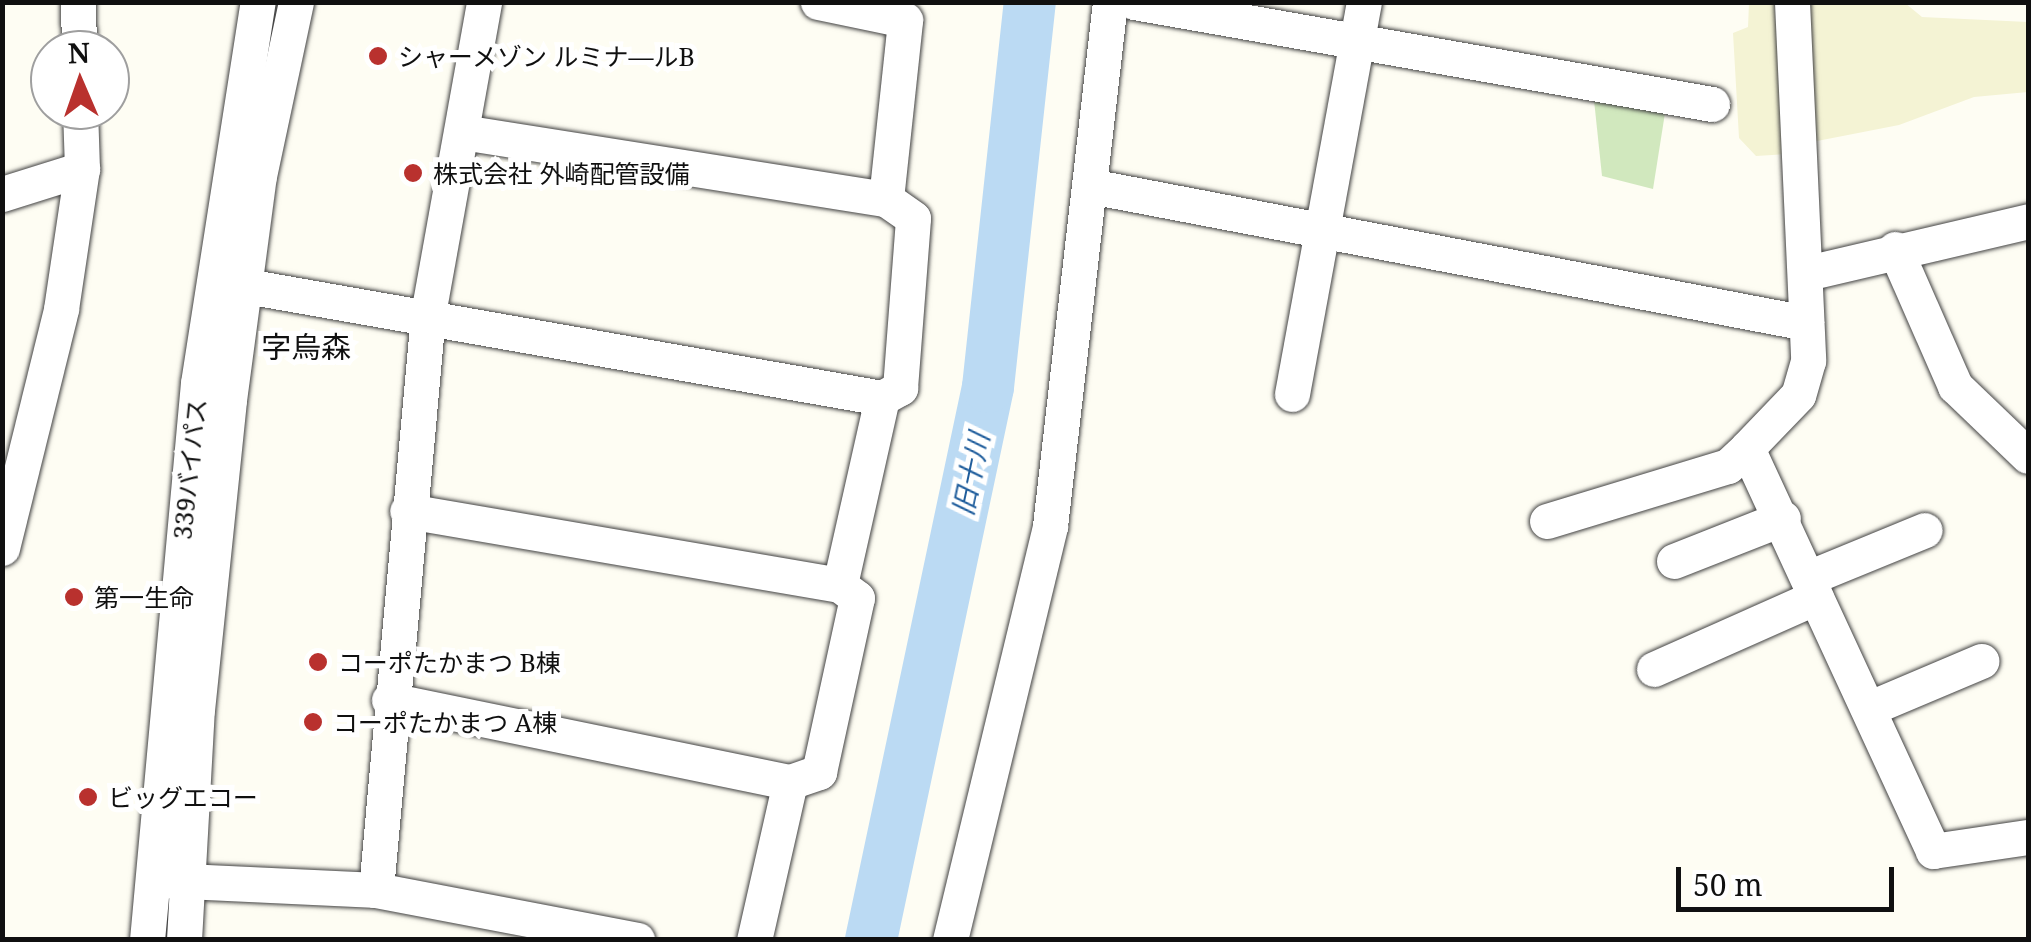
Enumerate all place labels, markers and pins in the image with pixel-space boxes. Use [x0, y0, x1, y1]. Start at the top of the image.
place label: シャーメゾン ルミナ―ルB [398, 41, 696, 71]
marker: シャーメゾン ルミナ―ルB [367, 45, 389, 67]
place label: 株式会社 外崎配管設備 [433, 158, 689, 188]
marker: 株式会社 外崎配管設備 [402, 162, 424, 184]
place label: 第一生命 [94, 582, 194, 612]
marker: 第一生命 [63, 586, 85, 608]
place label: コーポたかまつ B棟 [338, 647, 561, 677]
marker: コーポたかまつ B棟 [307, 651, 329, 673]
place label: コーポたかまつ A棟 [333, 707, 557, 737]
marker: コーポたかまつ A棟 [302, 711, 324, 733]
place label: ビッグエコー [108, 782, 258, 812]
marker: ビッグエコー [77, 786, 99, 808]

